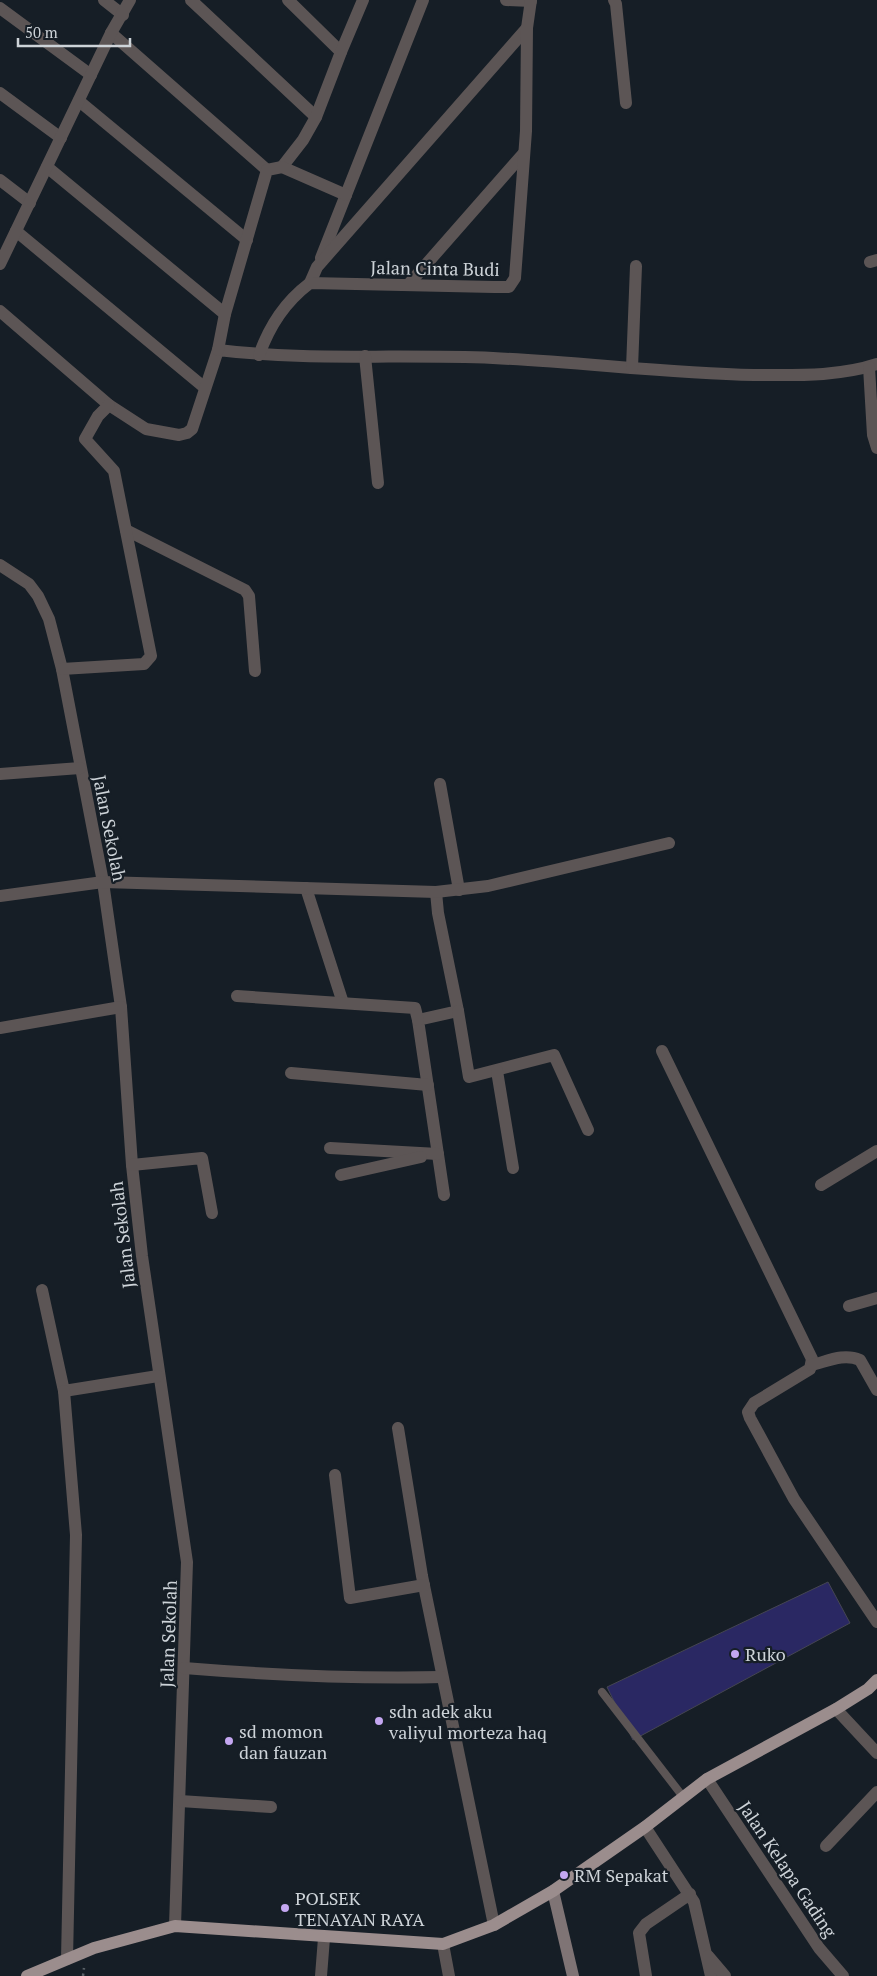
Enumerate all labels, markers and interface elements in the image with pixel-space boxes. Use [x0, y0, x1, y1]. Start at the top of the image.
scale bar [18, 15, 130, 47]
text: 50 m [25, 22, 58, 42]
street label: Jalan Cinta Budi [370, 255, 500, 281]
street label: Jalan Sekolah [88, 773, 132, 884]
street label: Jalan Sekolah [103, 1180, 140, 1290]
street label: Jalan Sekolah [154, 1579, 182, 1688]
place label: Ruko [745, 1642, 786, 1666]
marker: Ruko [729, 1648, 741, 1660]
place label: sdn adek aku valiyul morteza haq [388, 1699, 547, 1744]
marker: sdn adek aku valiyul morteza haq [373, 1715, 385, 1727]
place label: sd momon dan fauzan [239, 1719, 328, 1764]
marker: sd momon dan fauzan [223, 1735, 235, 1747]
street label: Jalan Kelapa Gading [733, 1796, 843, 1942]
place label: RM Sepakat [574, 1863, 669, 1887]
marker: RM Sepakat [558, 1869, 570, 1881]
place label: POLSEK TENAYAN RAYA [295, 1886, 425, 1931]
marker: POLSEK TENAYAN RAYA [279, 1902, 291, 1914]

